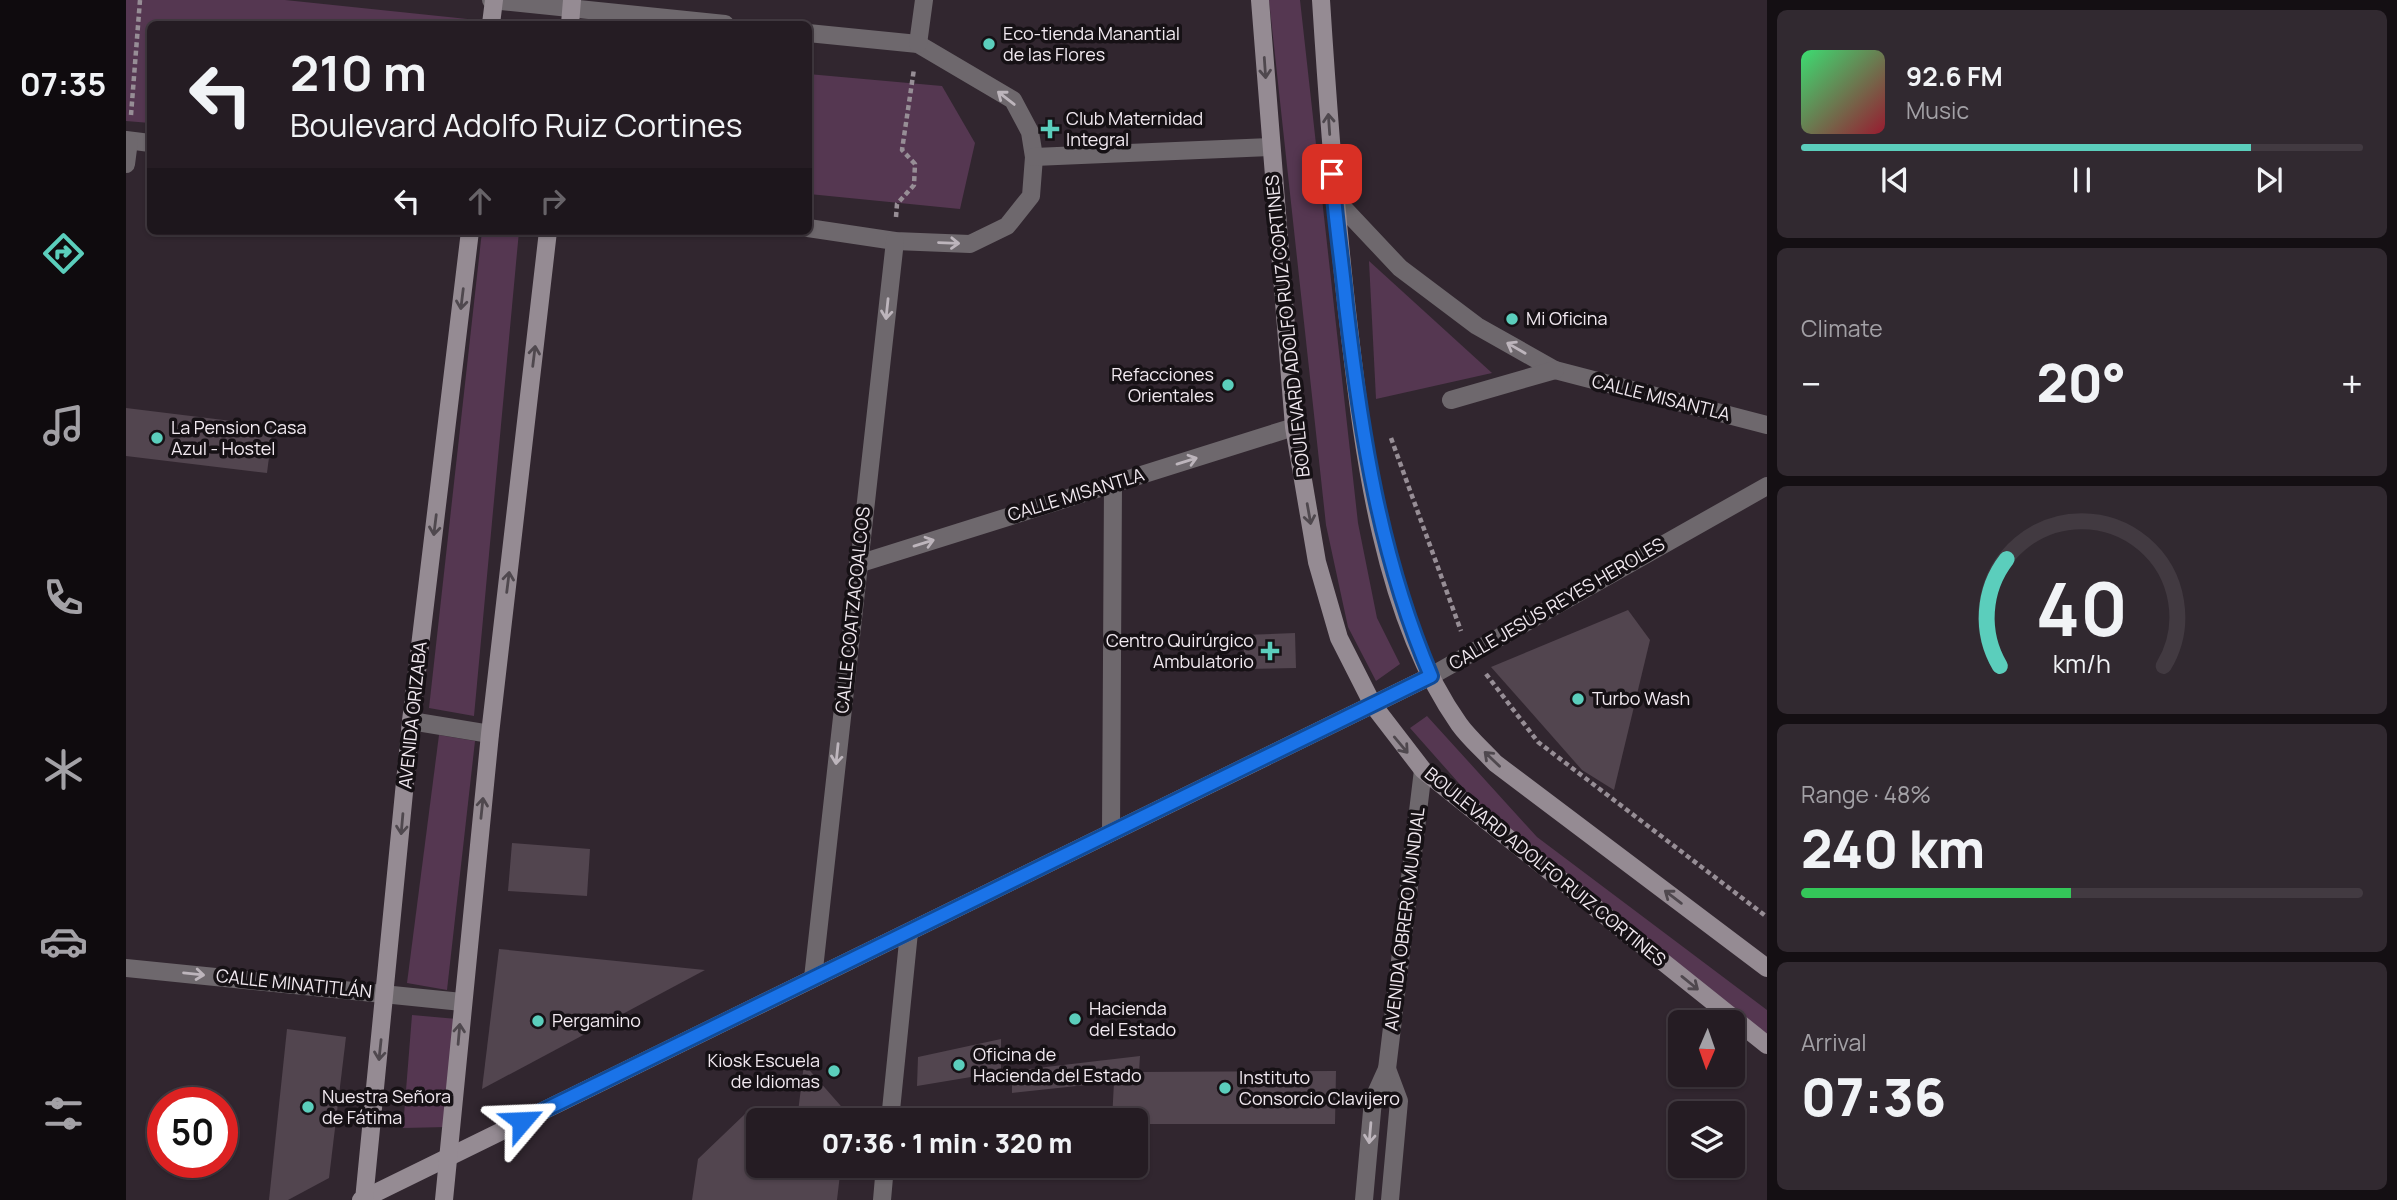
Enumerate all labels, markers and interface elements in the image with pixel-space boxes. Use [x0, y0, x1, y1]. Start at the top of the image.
place label: Eco-tienda Manantial de las Flores [1003, 21, 1180, 66]
marker: Eco-tienda Manantial de las Flores [981, 36, 997, 52]
text: 210 m [290, 39, 427, 106]
icon: left [175, 49, 266, 140]
one-way arrow [1259, 56, 1272, 79]
text: 92.6 FM [1906, 58, 2003, 94]
text: 07:35 [20, 62, 106, 106]
one-way arrow [998, 90, 1016, 105]
text: Music [1906, 94, 1969, 126]
text: Boulevard Adolfo Ruiz Cortines [290, 103, 742, 147]
place label: Club Maternidad Integral [1066, 106, 1203, 151]
one-way arrow [1322, 113, 1335, 136]
marker: Club Maternidad Integral [1040, 119, 1060, 139]
pin [1302, 144, 1362, 204]
icon: arrive [1313, 155, 1351, 193]
icon: previous [1876, 161, 1914, 199]
icon: pause [2063, 161, 2101, 199]
icon: next [2250, 161, 2288, 199]
street label: BOULEVARD ADOLFO RUIZ CORTINES [1259, 174, 1315, 478]
icon: left [388, 182, 426, 220]
icon: ahead [461, 182, 499, 220]
icon: right [534, 182, 572, 220]
icon: directions [39, 229, 88, 278]
one-way arrow [937, 237, 960, 250]
one-way arrow [455, 287, 468, 310]
one-way arrow [880, 297, 893, 320]
place label: Mi Oficina [1526, 306, 1607, 330]
marker: Mi Oficina [1504, 311, 1520, 327]
text: Climate [1801, 312, 1883, 344]
one-way arrow [1506, 341, 1526, 355]
one-way arrow [527, 345, 540, 368]
text: 20° [2036, 347, 2126, 418]
text: − [1801, 357, 1822, 409]
text: + [2341, 357, 2363, 409]
place label: Refacciones Orientales [1111, 362, 1214, 407]
street label: CALLE MISANTLA [1590, 368, 1733, 426]
marker: Refacciones Orientales [1220, 377, 1236, 393]
icon: music [39, 401, 88, 450]
place label: La Pension Casa Azul - Hostel [171, 415, 306, 460]
marker: La Pension Casa Azul - Hostel [149, 430, 165, 446]
one-way arrow [1176, 453, 1198, 466]
street label: CALLE MISANTLA [1004, 462, 1148, 526]
one-way arrow [1303, 502, 1316, 525]
street label: CALLE COATZACOALCOS [829, 505, 875, 715]
one-way arrow [428, 513, 441, 536]
street label: CALLE JESÚS REYES HEROLES [1444, 531, 1669, 675]
one-way arrow [912, 536, 934, 549]
text: 40 [2036, 558, 2128, 658]
one-way arrow [501, 571, 514, 594]
icon: phone [39, 573, 88, 622]
place label: Centro Quirúrgico Ambulatorio [1106, 628, 1254, 673]
street label: AVENIDA ORIZABA [392, 639, 432, 790]
marker: Centro Quirúrgico Ambulatorio [1260, 641, 1280, 661]
text: km/h [2053, 646, 2111, 681]
place label: Turbo Wash [1592, 686, 1690, 710]
marker: Turbo Wash [1570, 691, 1586, 707]
one-way arrow [1393, 735, 1409, 753]
one-way arrow [831, 742, 844, 765]
icon: climate [39, 745, 88, 794]
one-way arrow [1484, 751, 1501, 768]
street label: BOULEVARD ADOLFO RUIZ CORTINES [1420, 761, 1671, 971]
text: Range · 48% [1801, 778, 1931, 810]
one-way arrow [476, 797, 489, 820]
street label: AVENIDA OBRERO MUNDIAL [1378, 806, 1430, 1032]
one-way arrow [395, 812, 408, 835]
text: 240 km [1801, 813, 1985, 884]
one-way arrow [1664, 890, 1683, 904]
icon: car [39, 917, 88, 966]
street label: CALLE MINATITLÁN [215, 963, 373, 1003]
one-way arrow [182, 968, 205, 981]
one-way arrow [1680, 975, 1698, 990]
place label: Hacienda del Estado [1089, 996, 1176, 1041]
place label: Pergamino [552, 1008, 641, 1032]
north arrow [1668, 1010, 1745, 1087]
map controls [1668, 1010, 1745, 1178]
marker: Hacienda del Estado [1067, 1011, 1083, 1027]
marker: Pergamino [530, 1013, 546, 1029]
one-way arrow [453, 1024, 466, 1046]
text: Arrival [1801, 1026, 1867, 1058]
one-way arrow [373, 1038, 386, 1061]
place label: Oficina de Hacienda del Estado [973, 1042, 1142, 1087]
place label: Kiosk Escuela de Idiomas [707, 1048, 820, 1093]
marker: Oficina de Hacienda del Estado [951, 1057, 967, 1073]
text: 07:36 [1801, 1061, 1946, 1132]
marker: Kiosk Escuela de Idiomas [826, 1063, 842, 1079]
place label: Instituto Consorcio Clavijero [1239, 1065, 1400, 1110]
marker: Instituto Consorcio Clavijero [1217, 1080, 1233, 1096]
place label: Nuestra Señora de Fátima [322, 1084, 451, 1129]
position arrow [485, 1084, 559, 1158]
speed limit sign: 50 [147, 1087, 238, 1178]
icon: filters [39, 1089, 88, 1138]
marker: Nuestra Señora de Fátima [300, 1099, 316, 1115]
button: layers [1668, 1101, 1745, 1178]
one-way arrow [1363, 1121, 1376, 1144]
text: 07:36 · 1 min · 320 m [822, 1125, 1072, 1161]

